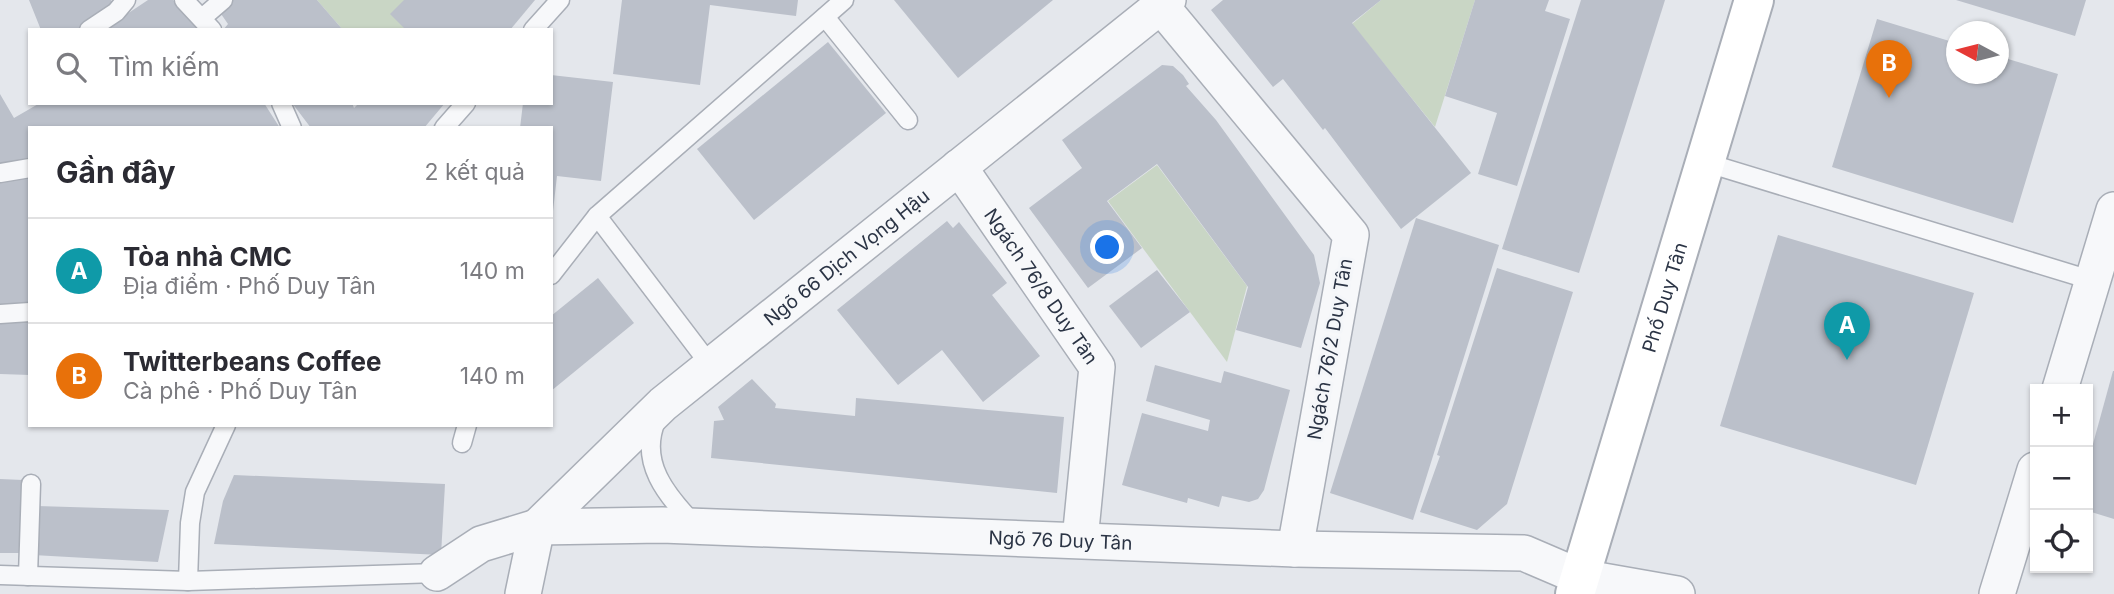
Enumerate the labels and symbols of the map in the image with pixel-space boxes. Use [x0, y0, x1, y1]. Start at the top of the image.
north arrow [1946, 21, 2009, 84]
pin: B [1866, 40, 1912, 98]
street label: Ngõ 66 Dịch Vọng Hậu [759, 184, 934, 330]
street label: Ngách 76/8 Duy Tân [980, 204, 1103, 369]
your location [1090, 230, 1124, 264]
street label: Phố Duy Tân [1637, 239, 1692, 355]
street label: Ngách 76/2 Duy Tân [1303, 256, 1357, 442]
pin: A [1824, 302, 1870, 360]
street label: Ngõ 76 Duy Tân [988, 526, 1133, 554]

